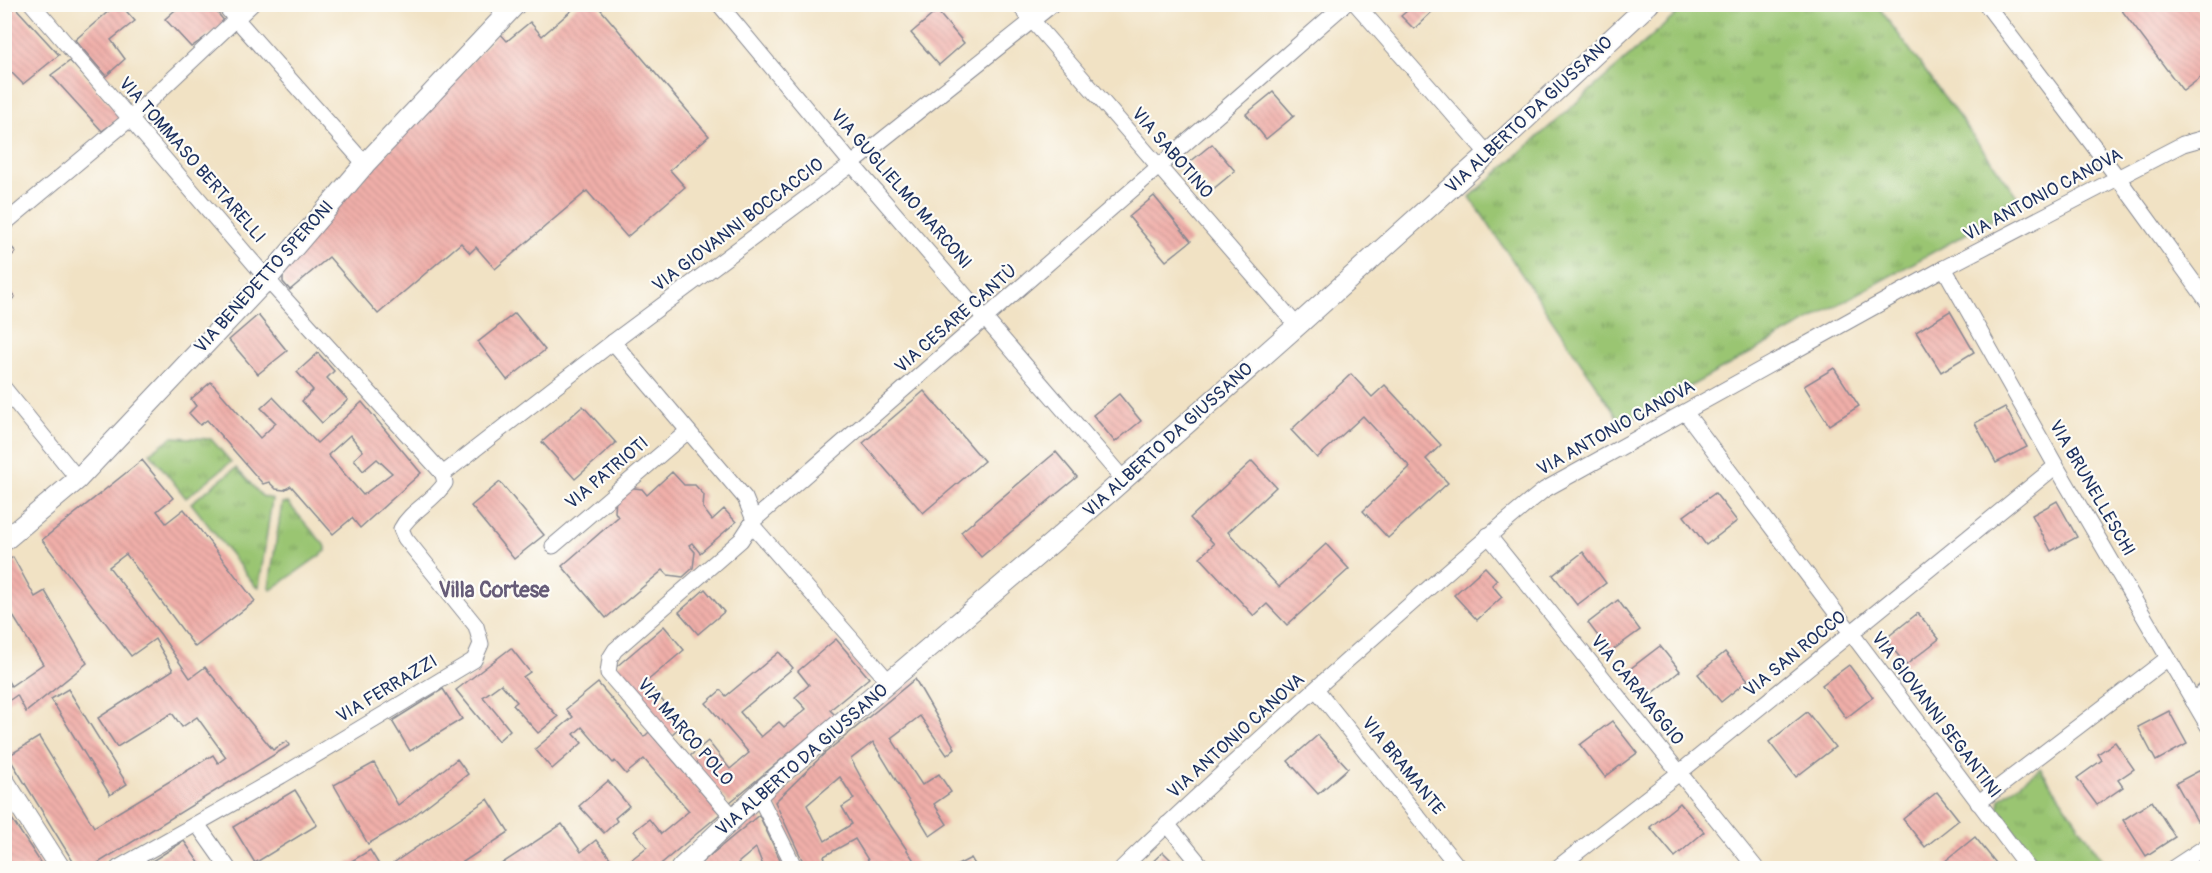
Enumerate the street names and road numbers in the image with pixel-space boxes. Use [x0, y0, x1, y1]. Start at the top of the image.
street label: VIA ALBERTO DA GIUSSANO [1440, 31, 1618, 199]
street label: VIA TOMMASO BERTARELLI [114, 72, 270, 248]
street label: VIA SABOTINO [1126, 103, 1218, 203]
street label: VIA GUGLIELMO MARCONI [825, 104, 977, 274]
street label: VIA ANTONIO CANOVA [1960, 143, 2127, 247]
street label: VIA GIOVANNI BOCCACCIO [648, 153, 828, 297]
street label: VIA BENEDETTO SPERONI [189, 196, 339, 358]
street label: VIA CESARE CANTÙ [890, 259, 1022, 379]
street label: VIA ALBERTO DA GIUSSANO [1078, 358, 1258, 522]
street label: VIA ANTONIO CANOVA [1533, 375, 1699, 481]
street label: VIA BRUNELLESCHI [2044, 416, 2140, 560]
street label: VIA PATRIOTI [561, 432, 653, 514]
street label: VIA SAN ROCCO [1739, 606, 1851, 702]
street label: VIA GIOVANNI SEGANTINI [1866, 627, 2006, 803]
street label: VIA CARAVAGGIO [1585, 630, 1689, 750]
street label: VIA FERRAZZI [332, 650, 442, 728]
street label: VIA ANTONIO CANOVA [1163, 668, 1310, 804]
street label: VIA MARCO POLO [632, 673, 738, 791]
street label: VIA ALBERTO DA GIUSSANO [711, 679, 893, 841]
street label: VIA BRAMANTE [1356, 712, 1450, 820]

